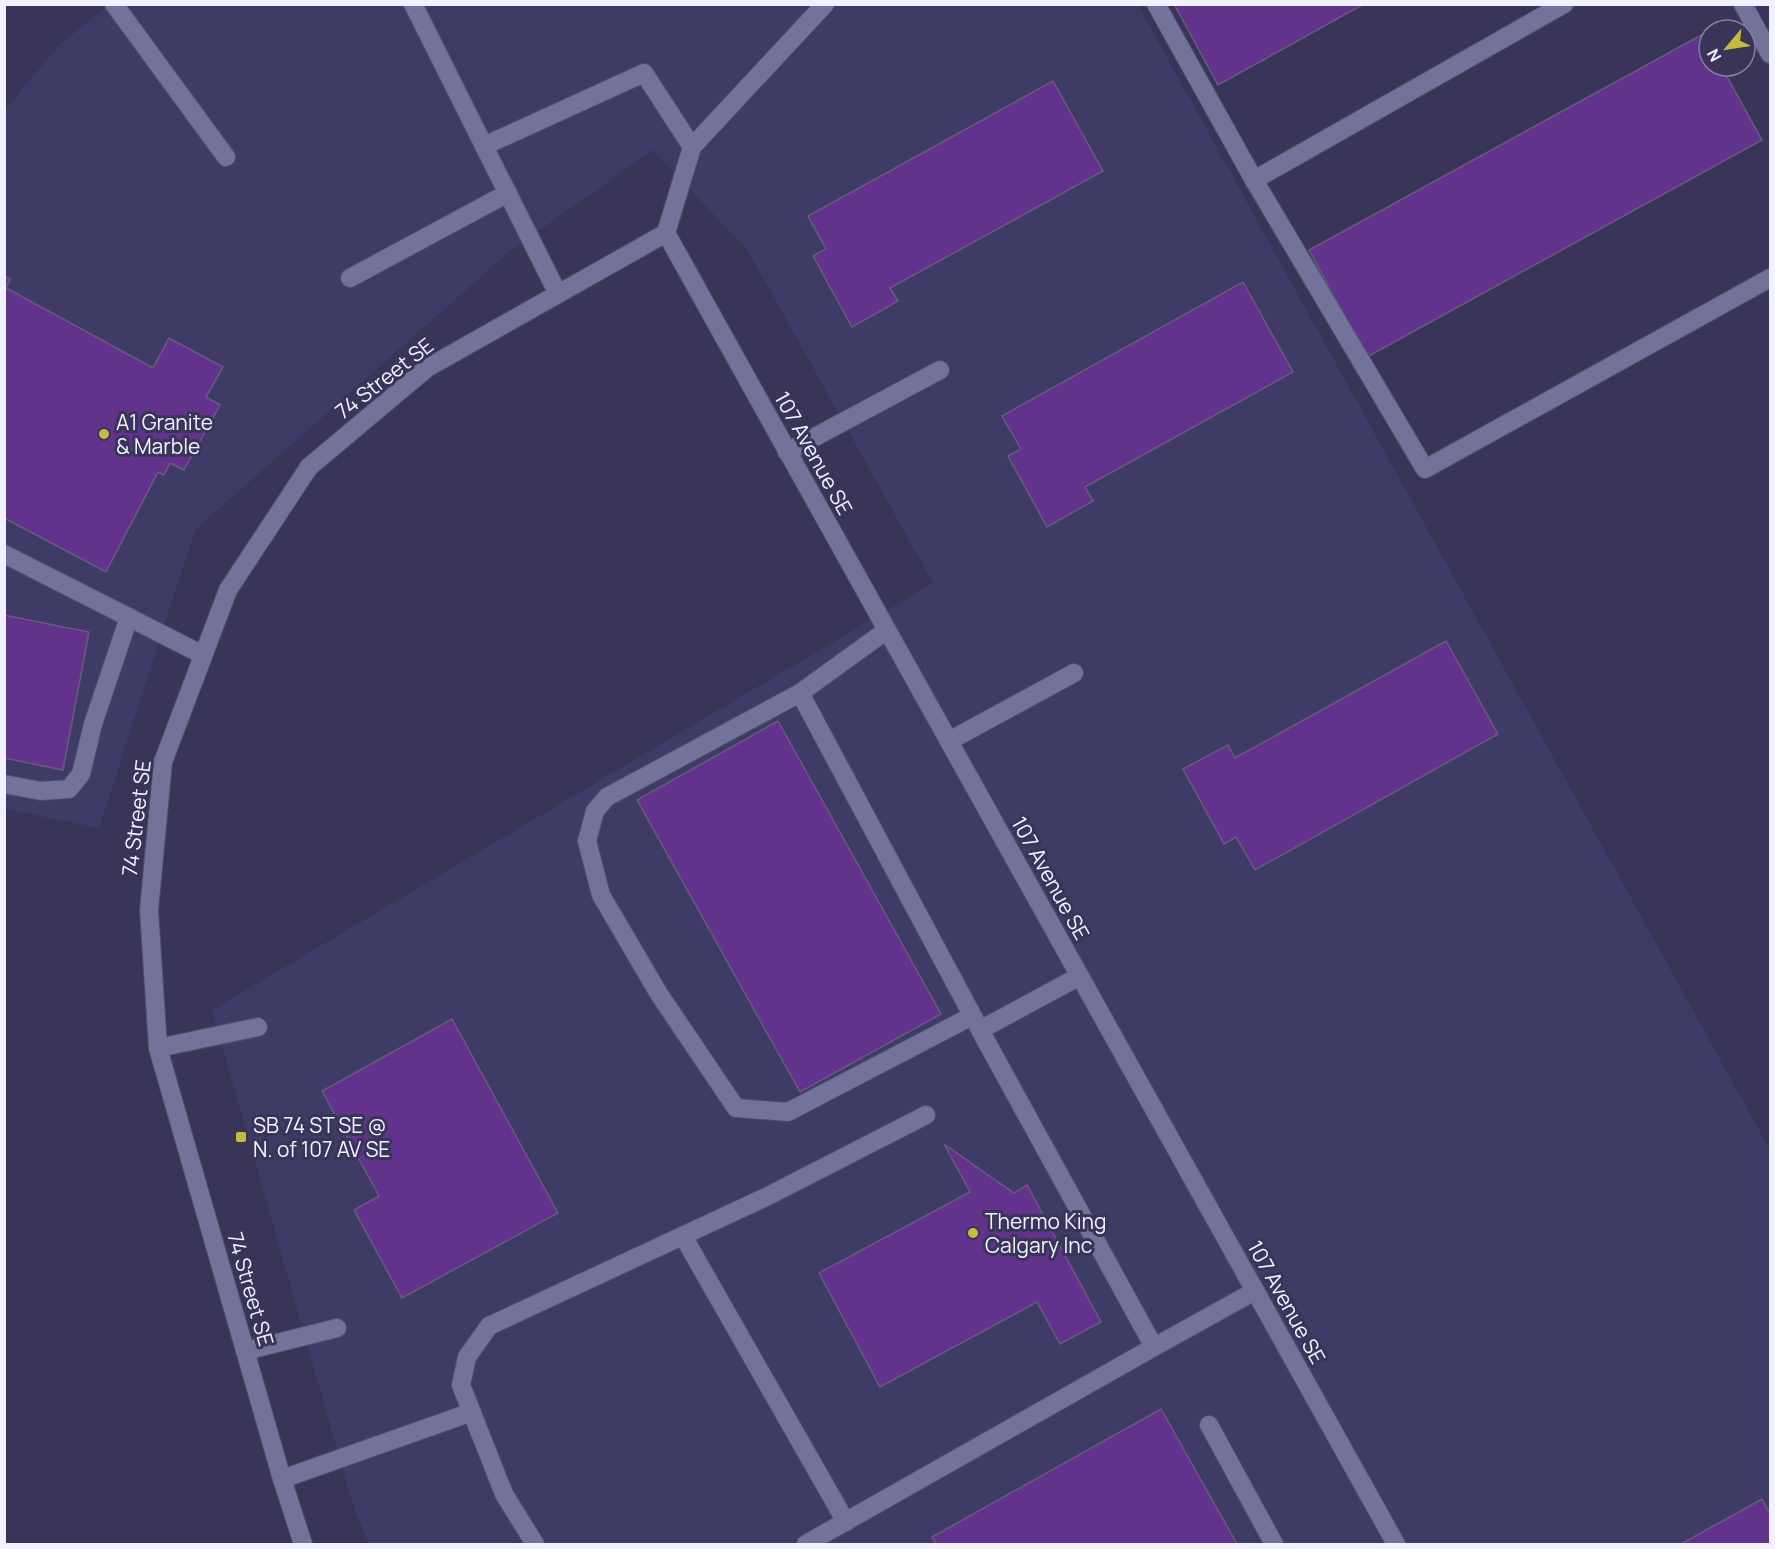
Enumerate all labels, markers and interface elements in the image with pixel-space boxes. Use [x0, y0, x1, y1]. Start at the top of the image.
north arrow [1697, 18, 1757, 78]
text: N [1701, 45, 1726, 66]
street label: 74 Street SE [329, 331, 439, 425]
street label: 107 Avenue SE [769, 386, 859, 520]
place label: A1 Granite & Marble [116, 408, 213, 460]
marker: A1 Granite & Marble [97, 427, 111, 441]
street label: 74 Street SE [115, 758, 157, 878]
street label: 107 Avenue SE [1006, 811, 1096, 945]
place label: SB 74 ST SE @ N. of 107 AV SE [253, 1111, 390, 1163]
marker: SB 74 ST SE @ N. of 107 AV SE [234, 1130, 248, 1144]
place label: Thermo King Calgary Inc [985, 1207, 1106, 1259]
marker: Thermo King Calgary Inc [966, 1226, 980, 1240]
street label: 74 Street SE [221, 1229, 281, 1349]
street label: 107 Avenue SE [1242, 1235, 1332, 1369]

